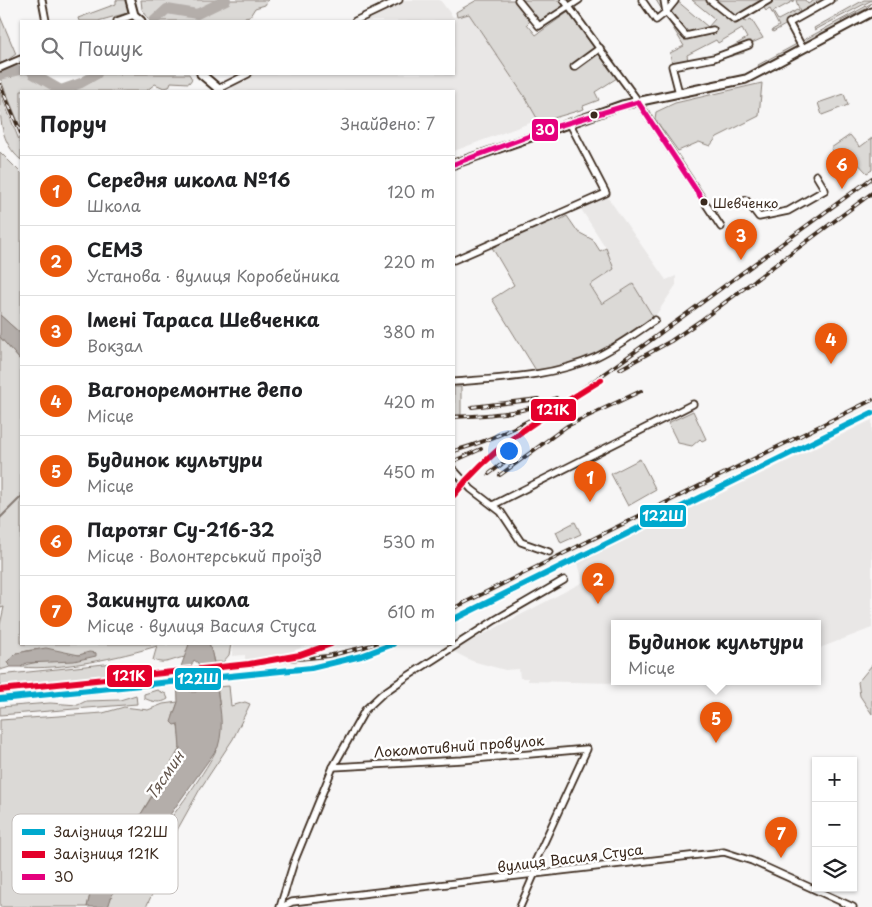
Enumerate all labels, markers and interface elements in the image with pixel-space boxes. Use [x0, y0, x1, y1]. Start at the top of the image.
search box [20, 20, 455, 75]
icon: search [38, 34, 66, 62]
text: Пошук [78, 34, 143, 62]
text: Поруч [40, 107, 107, 139]
unlabelled marker [589, 110, 599, 120]
text: Знайдено: 7 [340, 111, 435, 135]
line badge: 30 [531, 118, 559, 142]
text: 30 [535, 119, 555, 140]
pin: 6 [826, 148, 858, 189]
text: Середня школа №16 [87, 165, 290, 193]
text: 1 [52, 179, 60, 203]
text: 120 m [388, 179, 435, 203]
text: Школа [87, 193, 141, 217]
place label: Шевченко [713, 193, 778, 212]
marker: Шевченко [699, 197, 709, 207]
pin: 3 [725, 219, 757, 260]
text: СЕМЗ [87, 235, 143, 263]
text: 2 [50, 249, 62, 273]
text: 220 m [384, 249, 435, 273]
text: Установа · вулиця Коробейника [87, 263, 339, 287]
text: Імені Тараса Шевченка [87, 305, 320, 333]
text: 3 [51, 319, 61, 343]
text: 380 m [383, 319, 435, 343]
pin: 4 [815, 323, 847, 364]
text: Вокзал [87, 333, 143, 357]
text: Вагоноремонтне депо [87, 375, 303, 403]
text: 4 [51, 389, 61, 413]
text: 420 m [384, 389, 435, 413]
line badge: 121К [530, 398, 577, 422]
text: 121К [537, 399, 570, 420]
text: Місце [87, 403, 134, 427]
your location [496, 438, 522, 464]
text: Будинок культури [87, 445, 263, 473]
text: 5 [51, 459, 61, 483]
text: 450 m [383, 459, 435, 483]
pin: 1 [574, 461, 606, 502]
text: Місце [87, 473, 134, 497]
line badge: 122Ш [639, 504, 687, 528]
text: 122Ш [642, 505, 684, 526]
text: Паротяг Су-216-32 [87, 515, 274, 543]
text: 6 [50, 529, 62, 553]
text: 530 m [382, 529, 435, 553]
text: Місце · Волонтерський проїзд [87, 543, 322, 567]
pin: 2 [582, 563, 614, 604]
text: Закинута школа [87, 585, 250, 613]
text: 7 [51, 599, 61, 623]
text: 610 m [387, 599, 435, 623]
text: Місце · вулиця Василя Стуса [87, 613, 316, 637]
popup [611, 620, 821, 685]
text: Будинок культури [628, 627, 804, 655]
text: Місце [628, 655, 675, 679]
line badge: 121К [106, 664, 153, 688]
text: 121К [113, 665, 146, 686]
line badge: 122Ш [174, 667, 222, 691]
text: 122Ш [177, 668, 219, 689]
pin: 5 [700, 702, 732, 743]
street label: Локомотивний провулок [373, 730, 546, 762]
water label: Тясмин [139, 745, 190, 804]
map controls [812, 757, 857, 892]
button: + [812, 757, 857, 802]
button: − [812, 802, 857, 847]
legend [12, 814, 178, 894]
pin: 7 [765, 817, 797, 858]
text: Залізниця 122Ш [53, 821, 168, 842]
street label: вулиця Василя Стуса [496, 839, 644, 877]
text: Залізниця 121К [53, 843, 159, 864]
button: layers [812, 847, 857, 892]
text: 30 [54, 866, 73, 887]

